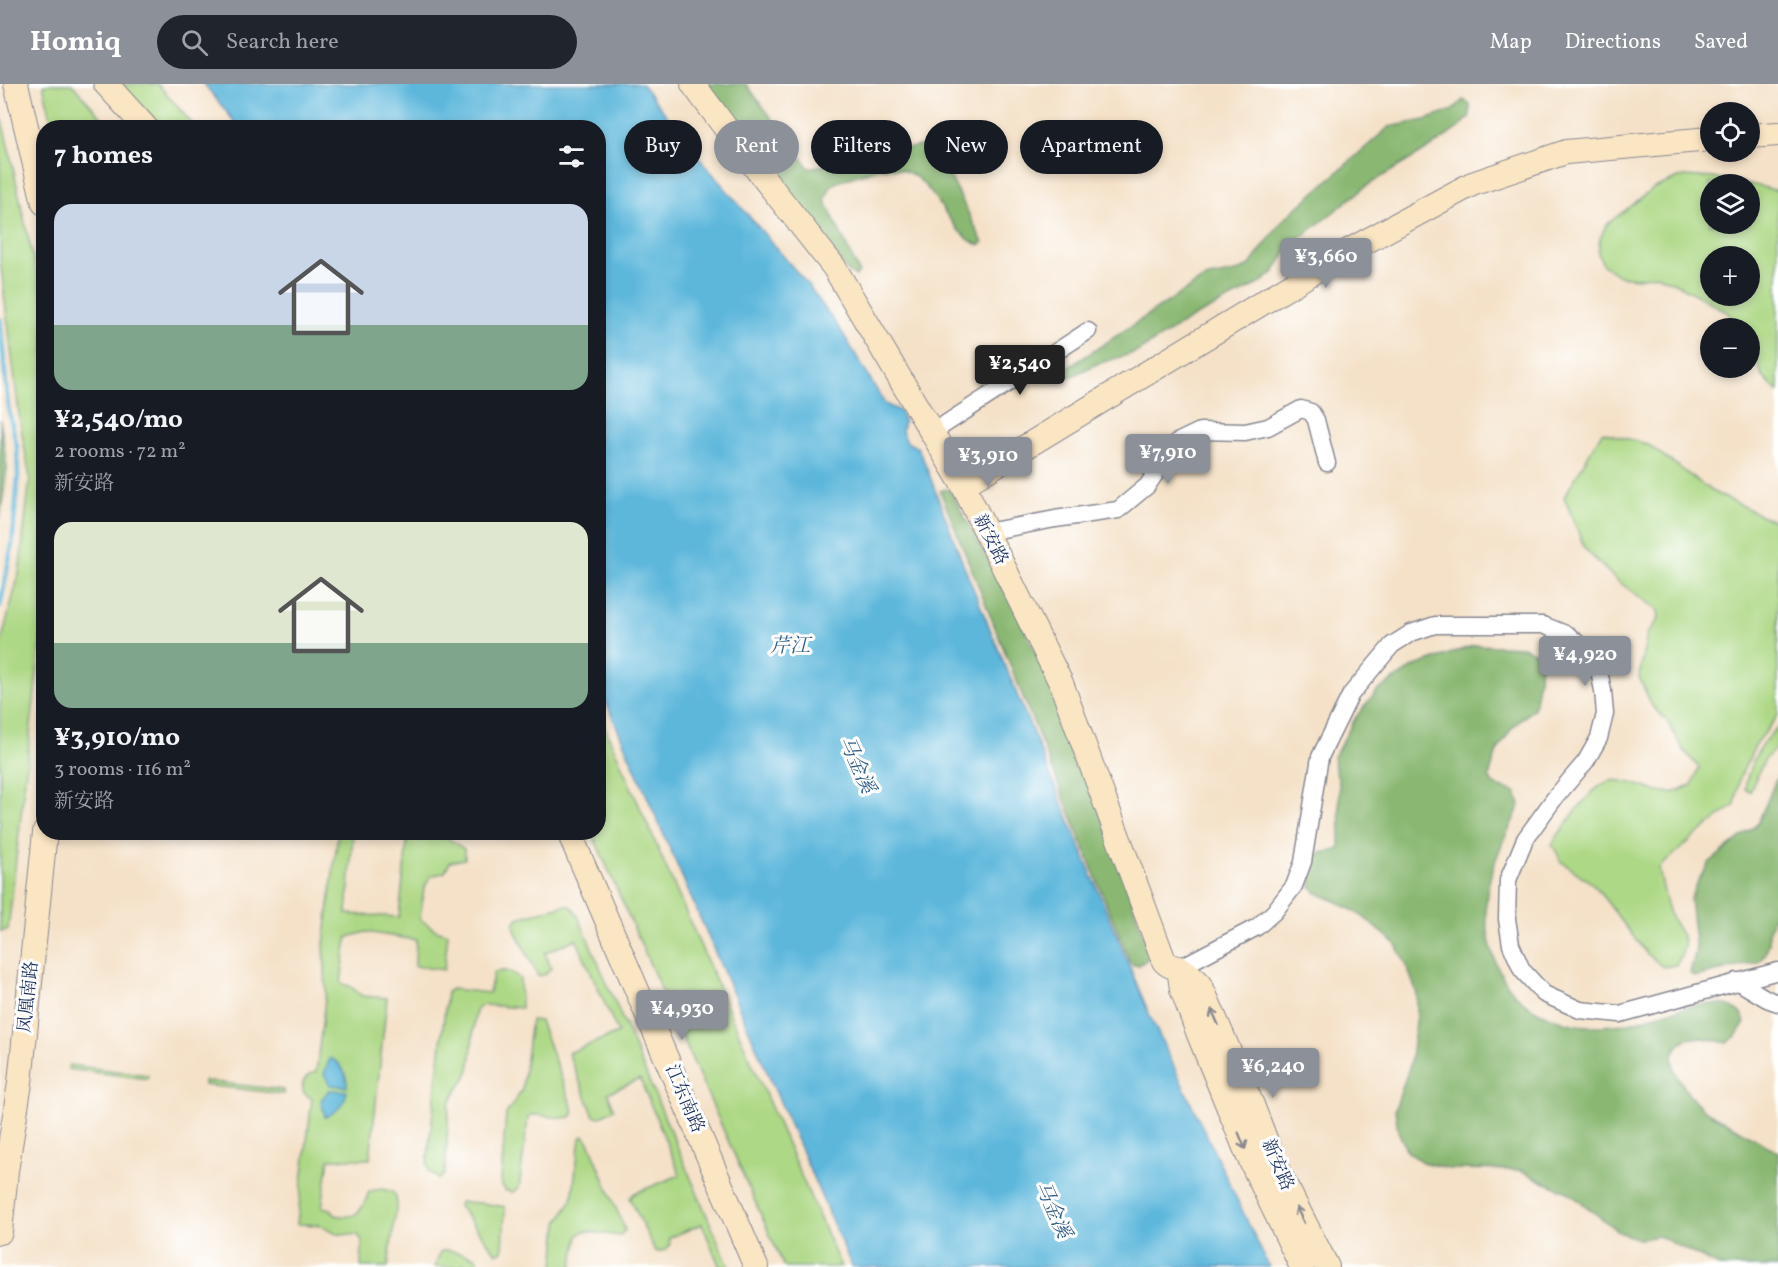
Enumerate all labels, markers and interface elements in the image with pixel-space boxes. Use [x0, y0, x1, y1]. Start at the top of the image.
search box [157, 15, 577, 69]
text: Homiq [30, 23, 121, 62]
icon: search [178, 26, 211, 59]
text: Search here [226, 27, 339, 58]
text: Map [1490, 28, 1532, 57]
text: Directions [1565, 28, 1661, 57]
text: Saved [1694, 28, 1748, 57]
map controls [1700, 102, 1760, 378]
button: locate [1700, 102, 1760, 162]
chip: Buy [624, 120, 702, 174]
chip: Rent [714, 120, 799, 174]
chip: Filters [811, 120, 912, 174]
chip: New [924, 120, 1008, 174]
chip: Apartment [1020, 120, 1163, 174]
text: 7 homes [54, 138, 153, 174]
icon: filters [555, 140, 588, 173]
button: layers [1700, 174, 1760, 234]
pin: ¥3,660 [1277, 238, 1375, 289]
icon: home [267, 243, 375, 351]
text: ¥3,660 [1295, 243, 1357, 271]
button: + [1700, 246, 1760, 306]
button: − [1700, 318, 1760, 378]
pin: ¥2,540 [971, 345, 1069, 396]
text: ¥2,540 [989, 350, 1051, 378]
text: ¥2,540/mo [54, 402, 183, 438]
pin: ¥7,910 [1119, 434, 1217, 485]
pin: ¥3,910 [939, 437, 1037, 488]
text: 2 rooms · 72 m² [54, 438, 186, 466]
text: ¥7,910 [1139, 439, 1197, 467]
text: ¥3,910 [958, 442, 1018, 470]
text: 新安路 [54, 470, 114, 498]
street label: 新安路 [967, 510, 1013, 570]
icon: home [267, 561, 375, 669]
water label: 芹江 [770, 633, 813, 661]
pin: ¥4,920 [1536, 636, 1634, 687]
text: ¥4,920 [1553, 641, 1617, 669]
text: ¥3,910/mo [54, 720, 180, 756]
water label: 马金溪 [831, 732, 882, 800]
text: 3 rooms · 116 m² [54, 756, 191, 784]
text: 新安路 [54, 788, 114, 816]
street label: 凤凰南路 [13, 960, 45, 1034]
pin: ¥4,930 [633, 990, 731, 1041]
text: ¥4,930 [650, 995, 714, 1023]
one-way arrow [1209, 1008, 1220, 1027]
pin: ¥6,240 [1224, 1048, 1322, 1099]
text: ¥6,240 [1241, 1053, 1305, 1081]
street label: 江东南路 [658, 1061, 710, 1137]
one-way arrow [1237, 1131, 1248, 1150]
street label: 新安路 [1255, 1135, 1299, 1195]
water label: 马金溪 [1027, 1177, 1078, 1245]
one-way arrow [1293, 1207, 1305, 1225]

